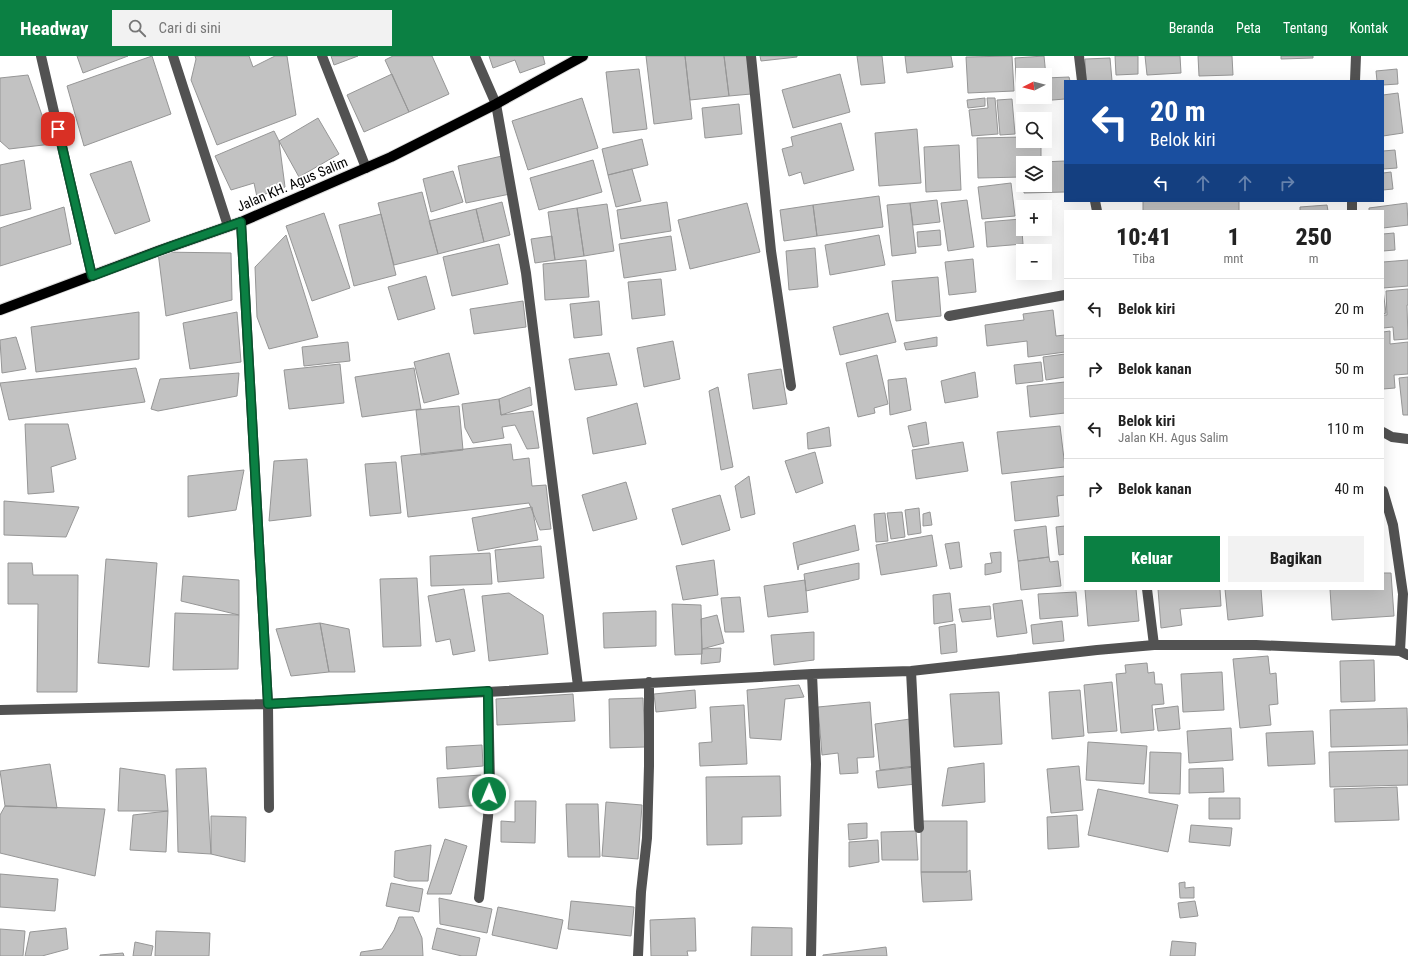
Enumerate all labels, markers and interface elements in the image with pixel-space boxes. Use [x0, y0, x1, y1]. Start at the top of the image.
search box [112, 10, 392, 46]
text: Headway [20, 17, 88, 40]
icon: search [126, 17, 148, 39]
text: Cari di sini [158, 19, 221, 37]
text: Beranda [1169, 20, 1214, 36]
text: Peta [1236, 20, 1261, 36]
text: Tentang [1283, 20, 1328, 36]
text: Kontak [1350, 20, 1388, 36]
north arrow [1016, 68, 1052, 104]
map controls [1016, 68, 1052, 280]
text: 20 m [1150, 95, 1206, 128]
icon: left [1084, 96, 1136, 148]
pin [41, 112, 75, 146]
button: search [1016, 112, 1052, 148]
icon: arrive [47, 118, 69, 140]
text: Belok kiri [1150, 129, 1216, 150]
street label: Jalan KH. Agus Salim [234, 153, 350, 215]
button: layers [1016, 156, 1052, 192]
icon: left [1150, 172, 1172, 194]
icon: ahead [1192, 172, 1214, 194]
icon: ahead [1234, 172, 1256, 194]
icon: right [1276, 172, 1298, 194]
button: + [1016, 200, 1052, 236]
text: 10:41 [1116, 223, 1172, 251]
text: 1 [1227, 223, 1240, 251]
text: 250 [1295, 223, 1332, 251]
button: − [1016, 244, 1052, 280]
text: Tiba [1133, 251, 1155, 266]
text: mnt [1224, 251, 1243, 266]
text: m [1309, 251, 1319, 266]
icon: left [1084, 298, 1106, 320]
text: Belok kiri [1118, 300, 1175, 318]
text: 20 m [1334, 300, 1364, 318]
icon: right [1084, 358, 1106, 380]
text: Belok kanan [1118, 360, 1192, 378]
text: 50 m [1334, 360, 1364, 378]
text: Belok kiri [1118, 412, 1175, 430]
icon: left [1084, 418, 1106, 440]
text: 110 m [1327, 420, 1364, 438]
text: Jalan KH. Agus Salim [1118, 430, 1228, 445]
icon: right [1084, 478, 1106, 500]
text: Belok kanan [1118, 480, 1192, 498]
text: 40 m [1334, 480, 1364, 498]
button: Keluar [1084, 536, 1220, 582]
button: Bagikan [1228, 536, 1364, 582]
position arrow [468, 773, 510, 815]

